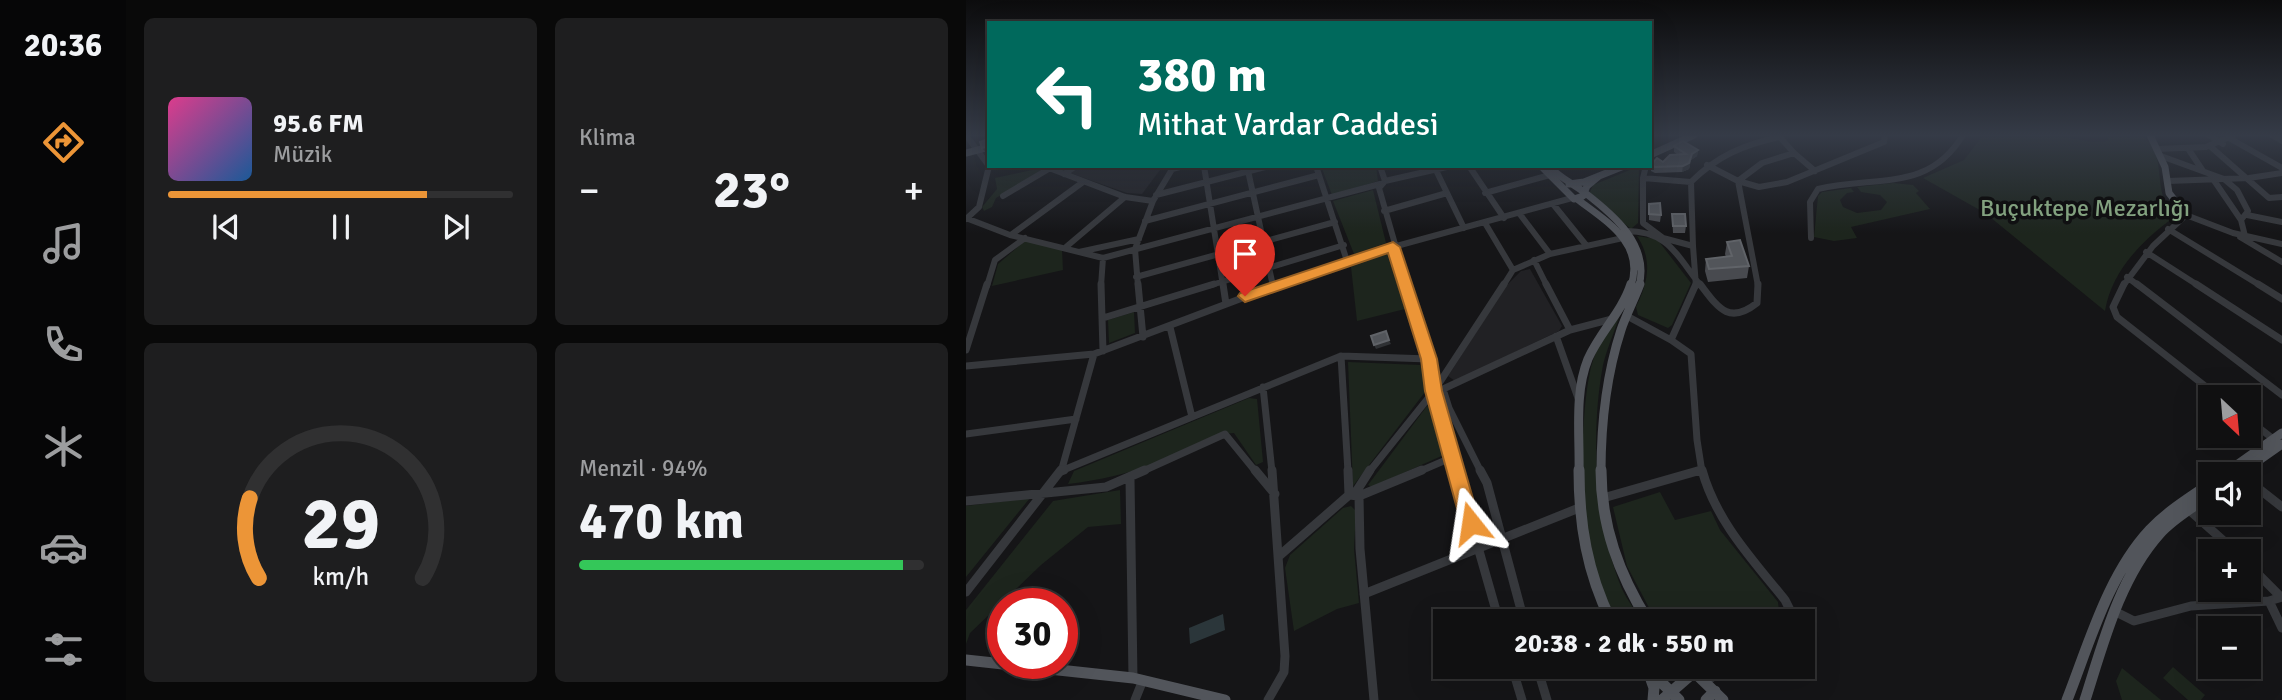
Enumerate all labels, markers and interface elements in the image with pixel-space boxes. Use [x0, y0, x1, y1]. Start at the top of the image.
text: 20:36 [24, 26, 102, 65]
text: 380 m [1137, 45, 1267, 105]
icon: left [1022, 49, 1113, 140]
text: Mithat Vardar Caddesi [1137, 105, 1439, 144]
text: 95.6 FM [273, 108, 364, 140]
icon: directions [39, 118, 88, 167]
text: Klima [579, 123, 636, 152]
text: Müzik [273, 140, 332, 169]
text: 23° [713, 158, 790, 222]
text: − [579, 167, 600, 214]
text: + [903, 167, 924, 214]
park label: Buçuktepe Mezarlığı [1980, 193, 2190, 223]
icon: previous [207, 208, 245, 246]
icon: pause [322, 208, 360, 246]
icon: next [437, 208, 475, 246]
icon: music [39, 219, 88, 268]
pin [1215, 224, 1275, 296]
icon: arrive [1226, 235, 1264, 273]
icon: phone [39, 320, 88, 369]
north arrow [2198, 385, 2261, 448]
map controls [2198, 385, 2261, 679]
icon: climate [39, 422, 88, 471]
text: Menzil · 94% [579, 454, 708, 483]
button: sound [2198, 462, 2261, 525]
text: 29 [301, 481, 380, 570]
position arrow [1434, 486, 1508, 560]
text: 470 km [579, 489, 744, 553]
icon: car [39, 523, 88, 572]
button: + [2198, 539, 2261, 602]
text: km/h [312, 561, 369, 592]
speed limit sign: 30 [987, 588, 1078, 679]
button: − [2198, 616, 2261, 679]
icon: filters [39, 625, 88, 674]
text: 20:38 · 2 dk · 550 m [1514, 628, 1734, 660]

